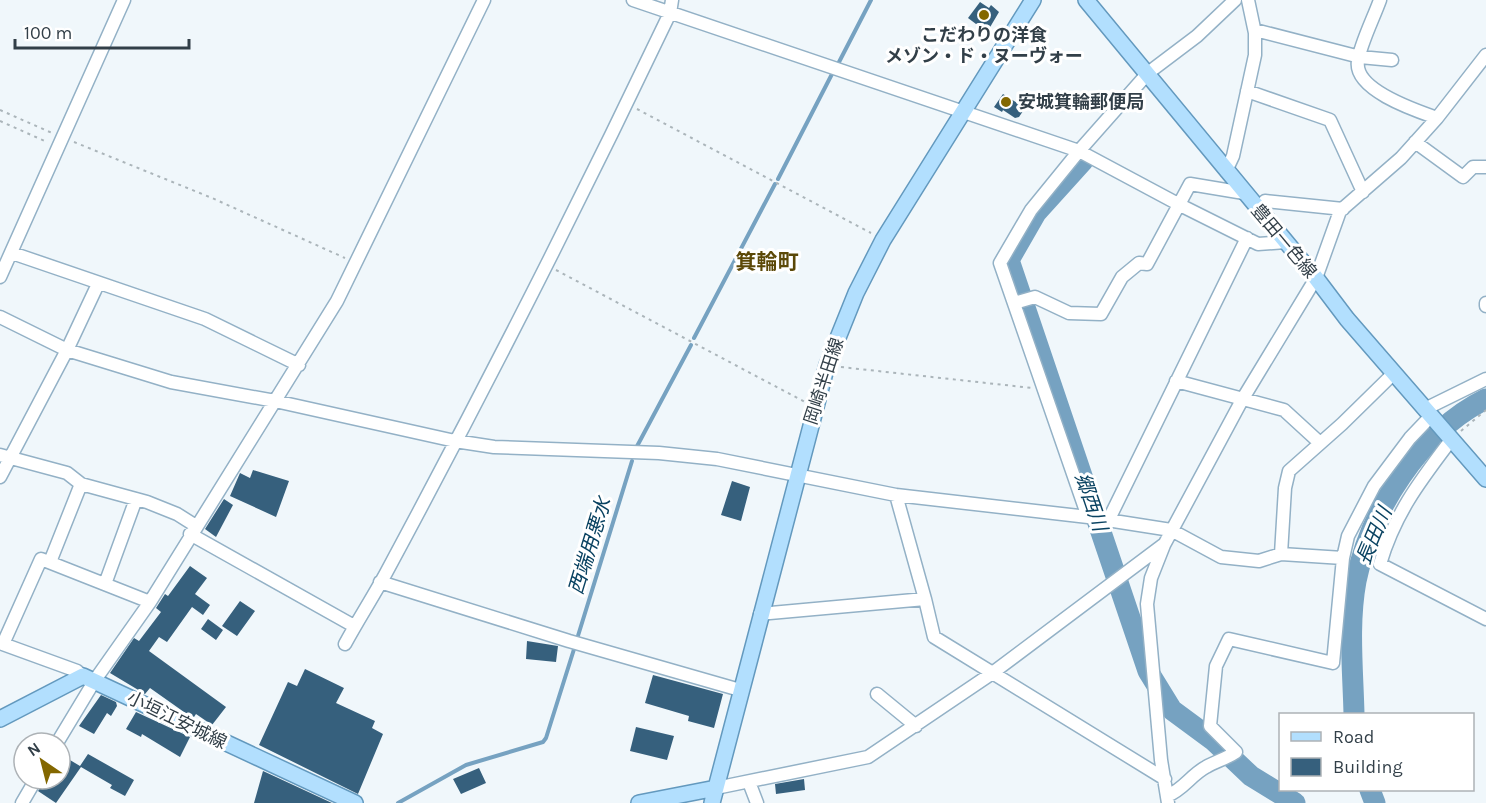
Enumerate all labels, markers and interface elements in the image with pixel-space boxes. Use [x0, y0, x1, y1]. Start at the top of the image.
marker: こだわりの洋食 メゾン・ド・ヌーヴォー [977, 8, 991, 22]
scale bar [15, 12, 189, 50]
text: 100 m [24, 22, 72, 44]
place label: こだわりの洋食 メゾン・ド・ヌーヴォー [885, 24, 1083, 67]
place label: 安城箕輪郵便局 [1018, 91, 1144, 113]
marker: 安城箕輪郵便局 [999, 95, 1013, 109]
street label: 豊田一色線 [1247, 199, 1321, 283]
district label: 箕輪町 [736, 250, 799, 274]
street label: 岡崎半田線 [800, 335, 848, 427]
water label: 郷西川 [1070, 470, 1112, 536]
water label: 西端用悪水 [564, 493, 616, 597]
water label: 長田川 [1352, 502, 1397, 568]
street label: 小垣江安城線 [124, 686, 230, 754]
legend [1279, 713, 1474, 791]
text: Road [1333, 726, 1374, 748]
north arrow [12, 731, 72, 791]
text: N [24, 738, 44, 760]
text: Building [1333, 756, 1403, 778]

